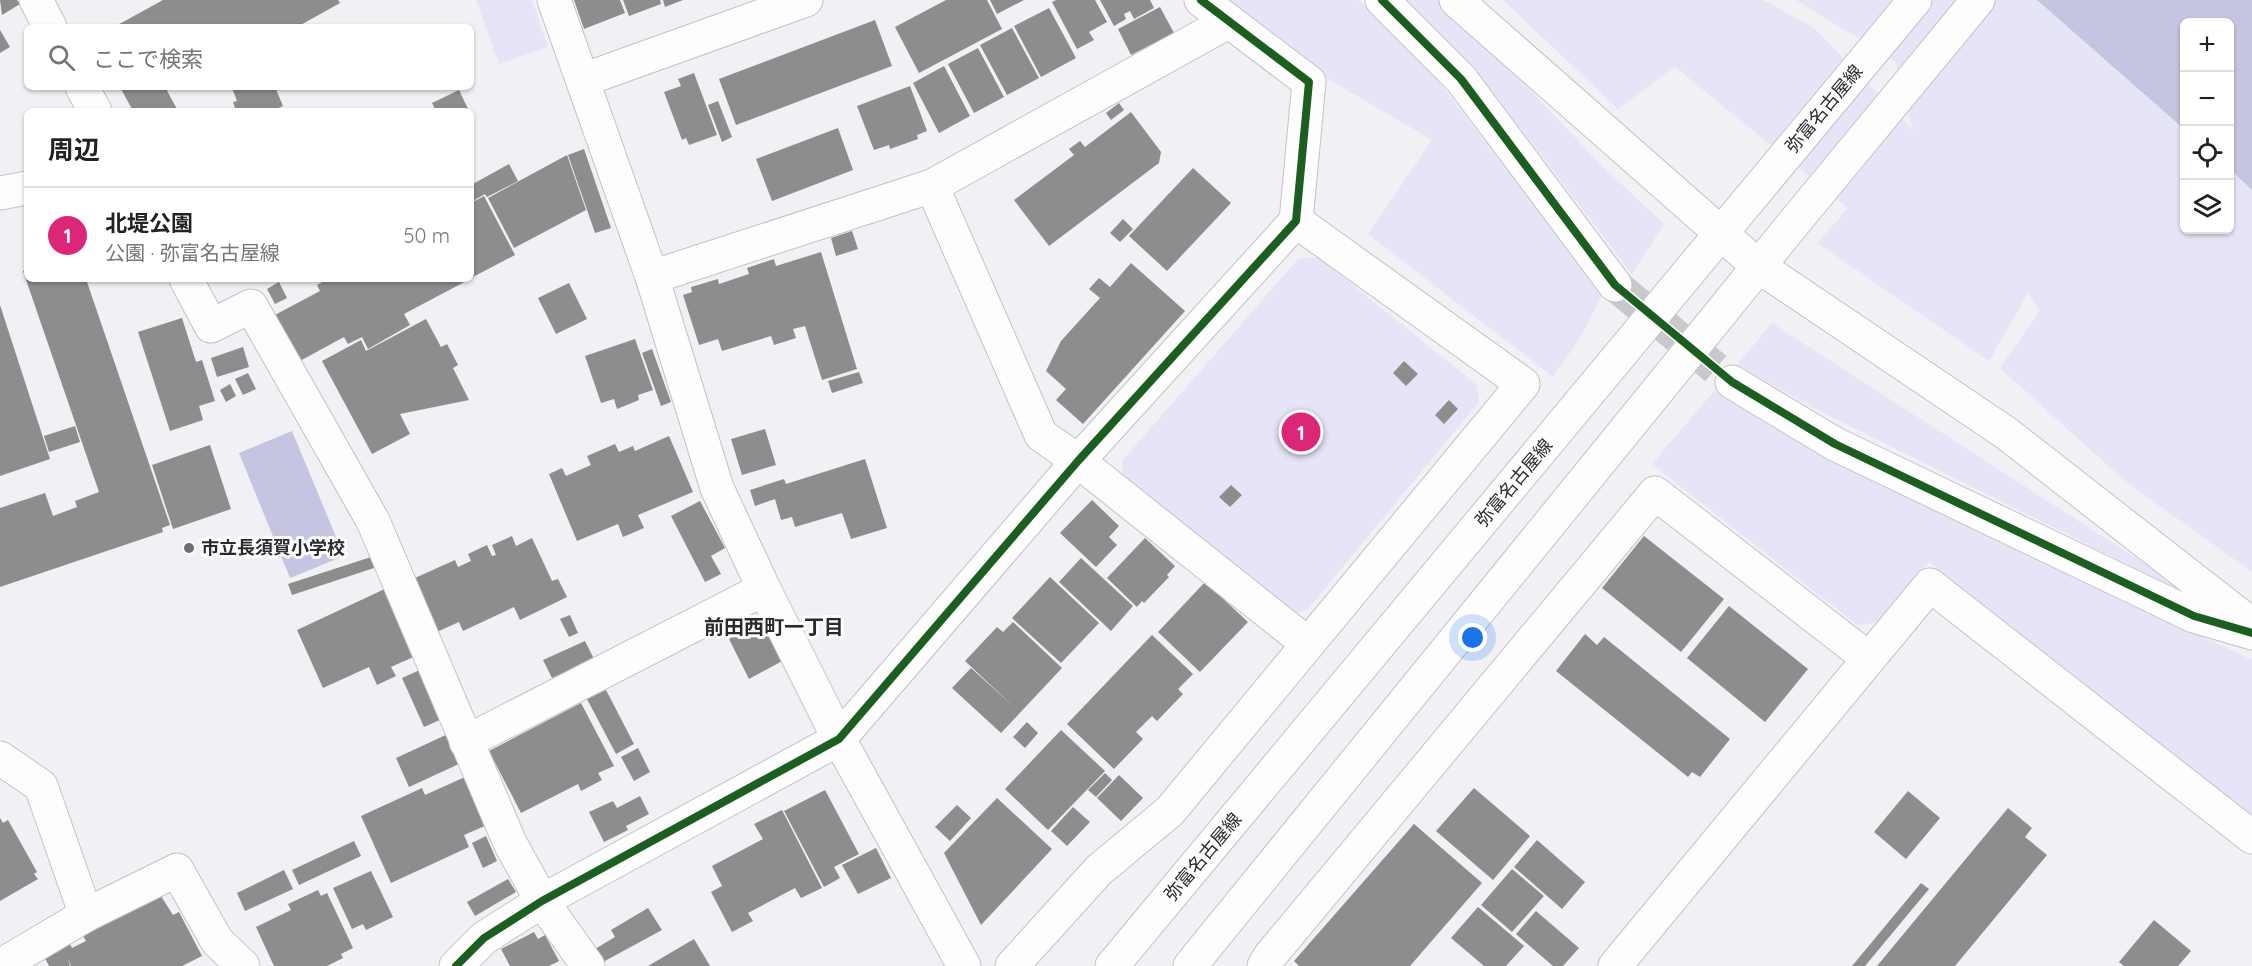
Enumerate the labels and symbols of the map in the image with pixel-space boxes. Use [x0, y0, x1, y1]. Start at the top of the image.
street label: 弥富名古屋線 [1780, 60, 1867, 157]
pin: 1 [1282, 410, 1320, 454]
street label: 弥富名古屋線 [1470, 434, 1557, 531]
place label: 市立長須賀小学校 [201, 536, 345, 559]
marker: 市立長須賀小学校 [182, 541, 196, 555]
district label: 前田西町一丁目 [704, 614, 844, 639]
your location [1458, 623, 1487, 652]
street label: 弥富名古屋線 [1159, 808, 1246, 905]

